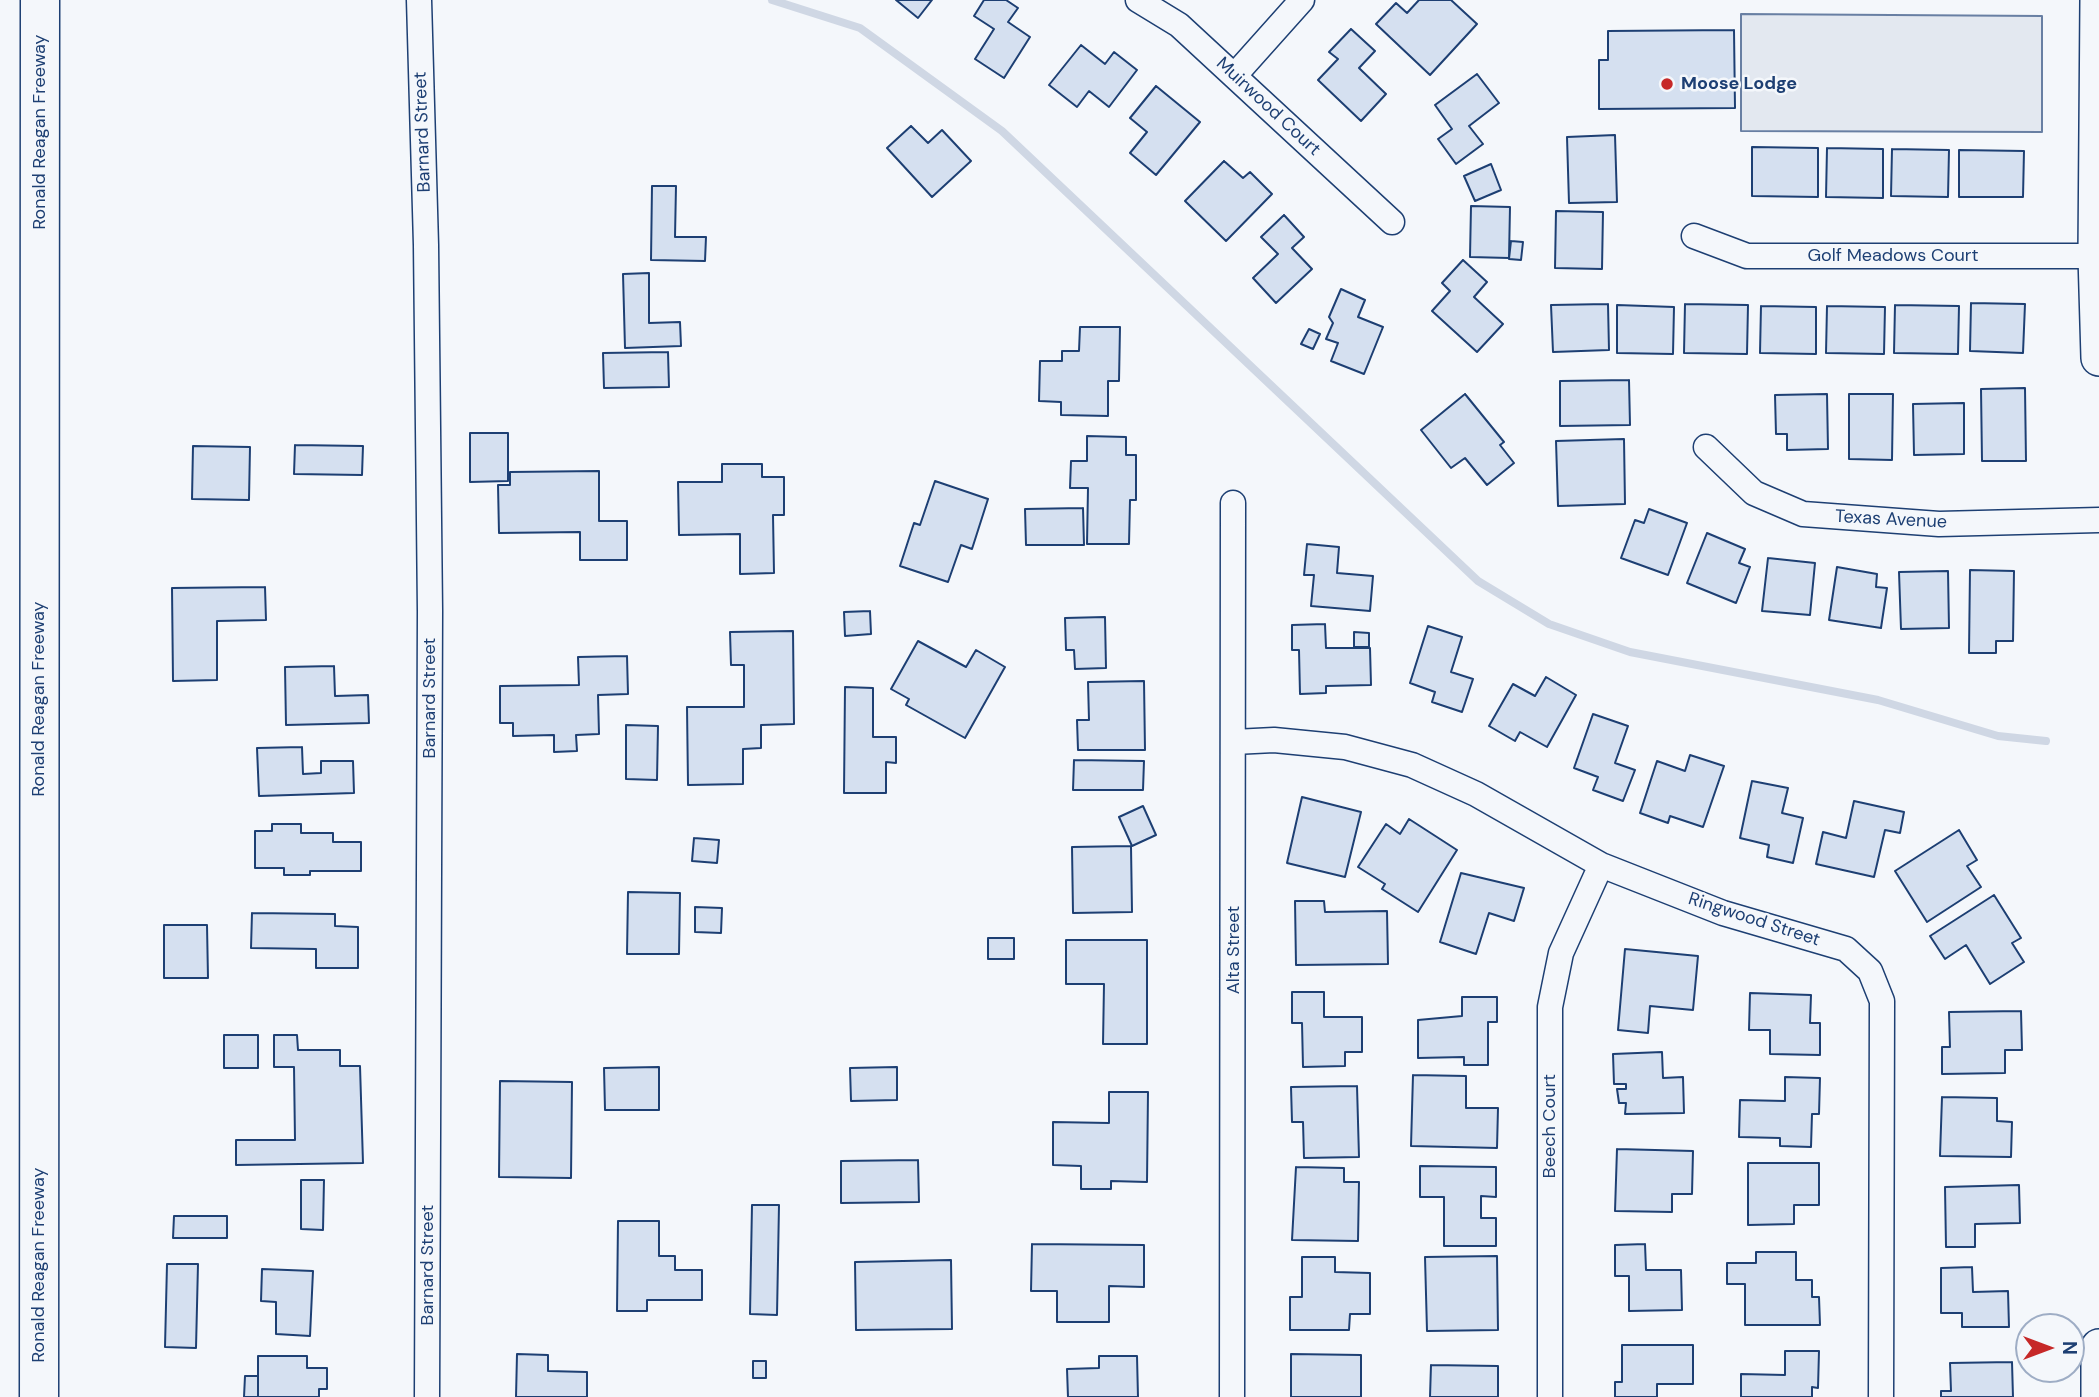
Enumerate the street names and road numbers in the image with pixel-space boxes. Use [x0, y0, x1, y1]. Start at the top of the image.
street label: Ronald Reagan Freeway [29, 34, 51, 230]
street label: Muirwood Court [1211, 53, 1325, 161]
street label: Barnard Street [410, 71, 436, 193]
street label: Golf Meadows Court [1807, 245, 1979, 267]
street label: Texas Avenue [1835, 506, 1947, 534]
street label: Ronald Reagan Freeway [28, 601, 50, 797]
street label: Barnard Street [419, 638, 441, 758]
street label: Ringwood Street [1685, 889, 1823, 951]
street label: Alta Street [1223, 906, 1245, 994]
street label: Beech Court [1539, 1074, 1561, 1178]
street label: Ronald Reagan Freeway [28, 1167, 50, 1363]
street label: Barnard Street [417, 1205, 439, 1325]

